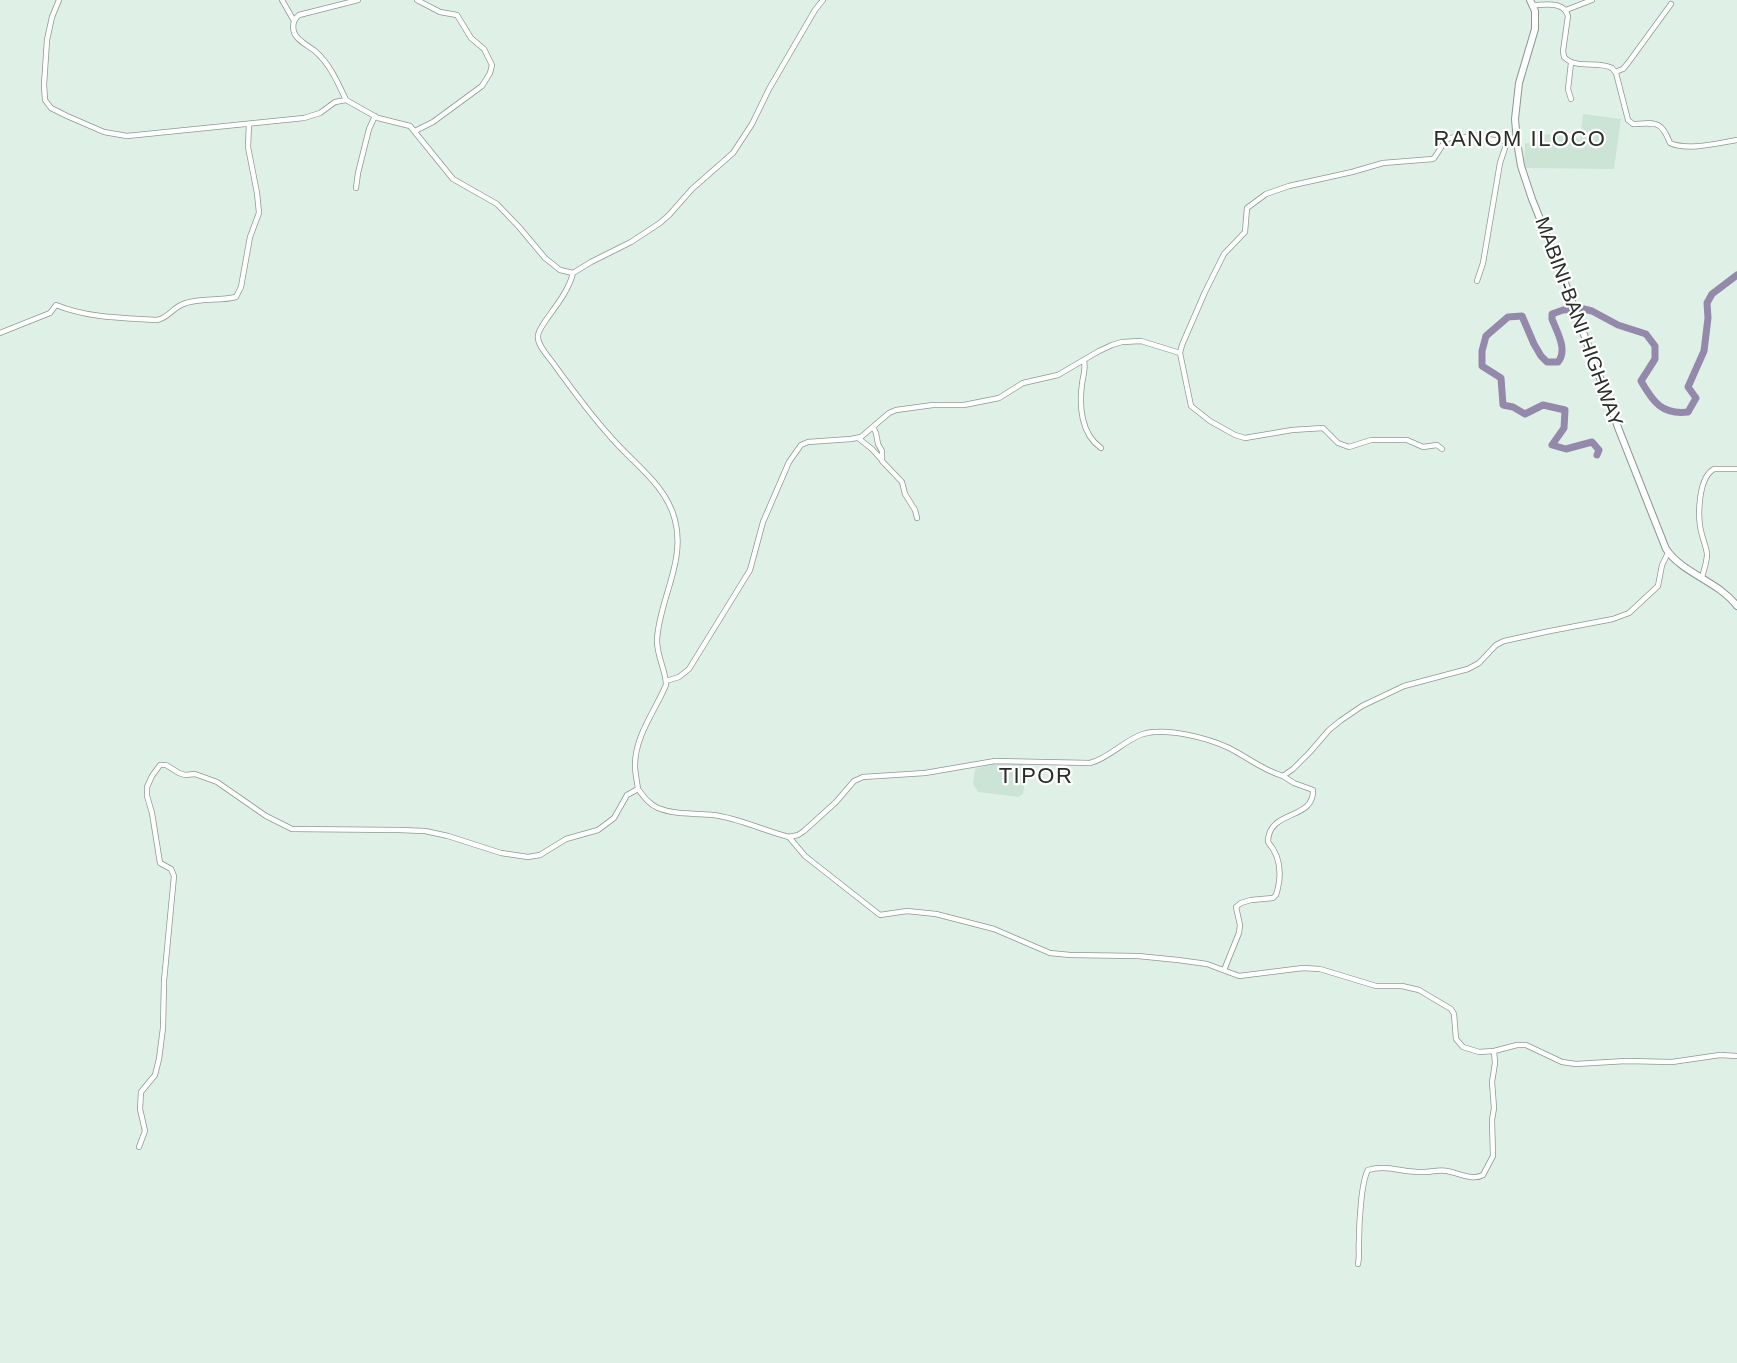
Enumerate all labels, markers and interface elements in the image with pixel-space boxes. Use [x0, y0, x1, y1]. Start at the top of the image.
district label: RANOM ILOCO [1434, 127, 1606, 153]
street label: MABINI-BANI HIGHWAY [1529, 214, 1627, 430]
district label: TIPOR [999, 764, 1073, 790]

